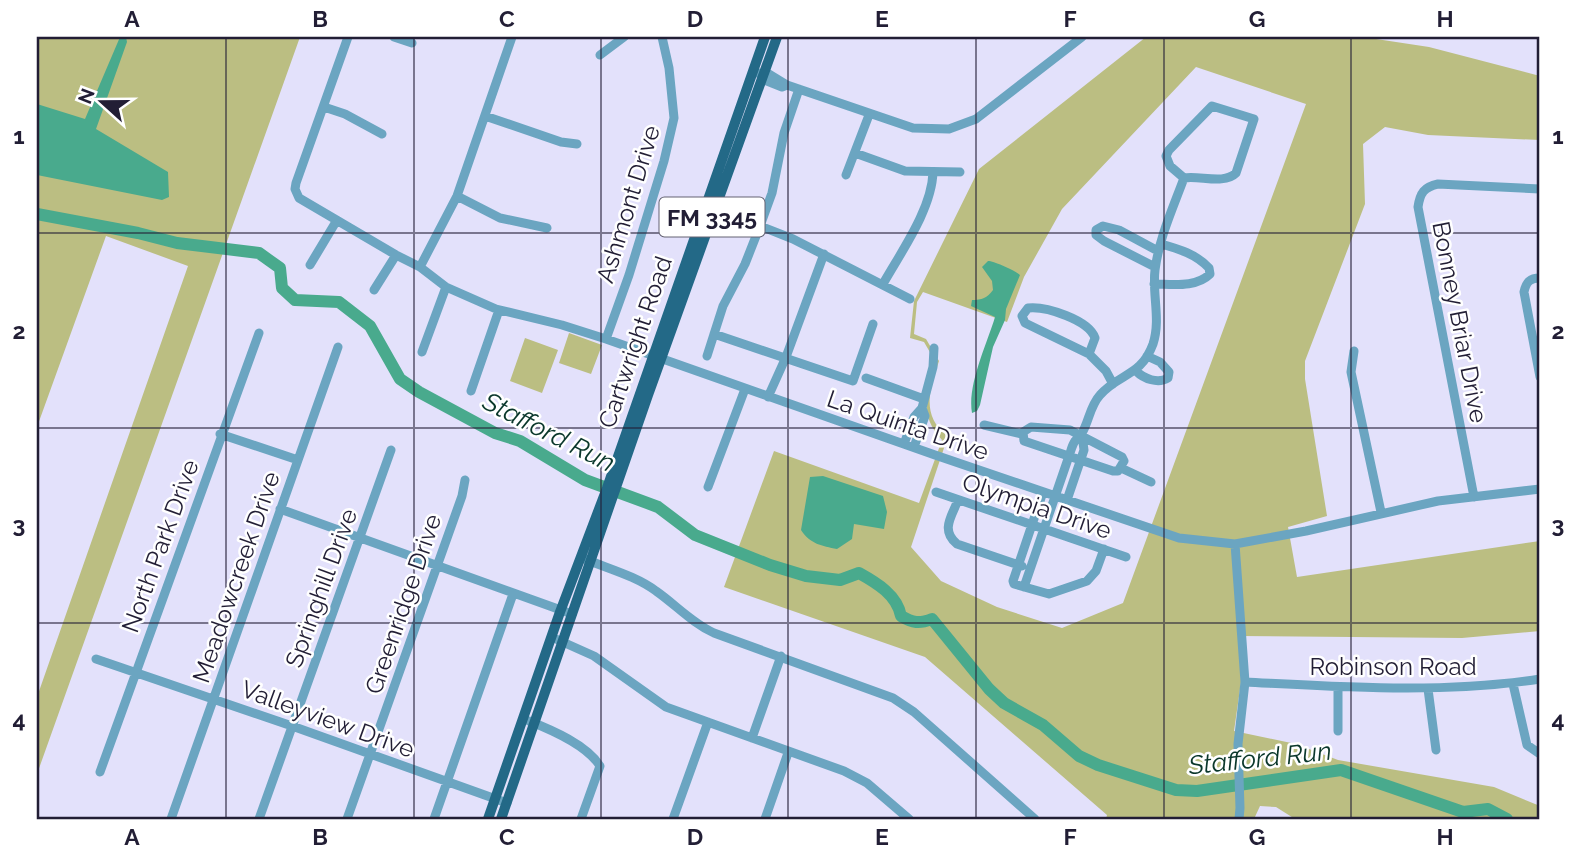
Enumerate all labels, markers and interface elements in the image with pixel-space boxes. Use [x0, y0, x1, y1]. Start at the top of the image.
text: A [124, 5, 140, 32]
text: B [312, 5, 328, 32]
text: C [499, 5, 515, 32]
text: D [687, 5, 703, 32]
text: E [875, 5, 889, 32]
text: F [1063, 5, 1077, 32]
text: G [1249, 5, 1265, 32]
text: H [1436, 5, 1454, 32]
north arrow [66, 66, 136, 136]
text: N [73, 85, 99, 107]
text: 1 [13, 122, 25, 149]
street label: Ashmont Drive [590, 122, 666, 286]
text: 1 [1552, 122, 1564, 149]
road number: FM 3345 [660, 198, 764, 236]
street label: Bonney Briar Drive [1426, 219, 1494, 425]
street label: Cartwright Road [592, 252, 678, 432]
text: 2 [13, 317, 25, 344]
text: 2 [1552, 317, 1564, 344]
street label: La Quinta Drive [823, 384, 993, 466]
water label: Stafford Run [477, 386, 620, 478]
street label: North Park Drive [115, 456, 205, 636]
street label: Olympia Drive [959, 467, 1115, 545]
street label: Meadowcreek Drive [186, 468, 286, 686]
street label: Springhill Drive [279, 505, 363, 671]
street label: Greenridge Drive [359, 510, 447, 698]
text: 3 [13, 511, 25, 538]
text: 3 [1552, 511, 1564, 538]
street label: Robinson Road [1309, 652, 1477, 681]
street label: Valleyview Drive [238, 674, 418, 764]
text: 4 [12, 706, 26, 733]
text: 4 [1551, 706, 1565, 733]
water label: Stafford Run [1186, 736, 1333, 781]
text: A [124, 823, 140, 850]
text: B [312, 823, 328, 850]
text: C [499, 823, 515, 850]
text: D [687, 823, 703, 850]
text: E [875, 823, 889, 850]
text: F [1063, 823, 1077, 850]
text: G [1249, 823, 1265, 850]
text: H [1436, 823, 1454, 850]

